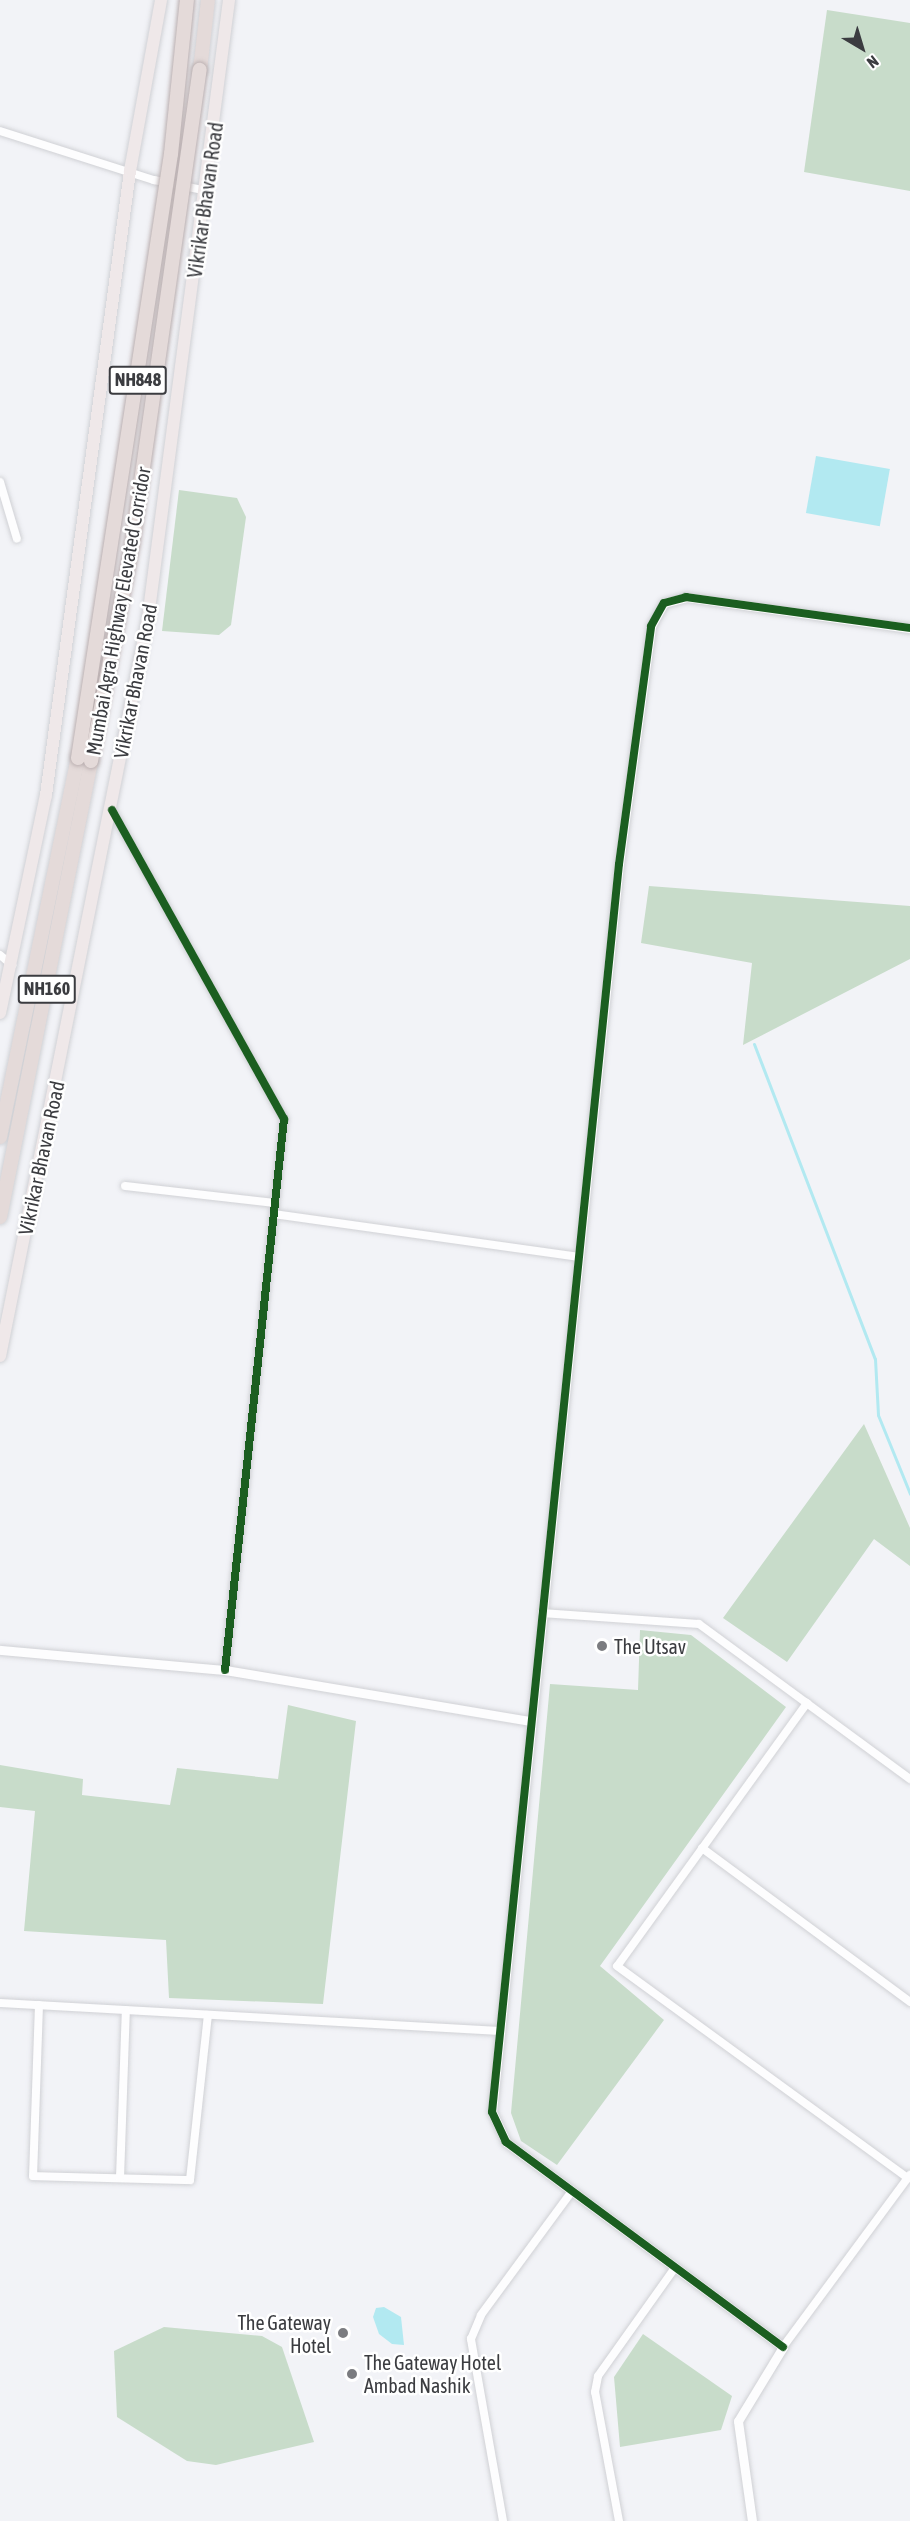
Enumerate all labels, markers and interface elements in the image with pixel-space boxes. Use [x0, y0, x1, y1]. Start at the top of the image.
north arrow [832, 18, 892, 78]
text: N [864, 52, 882, 72]
street label: Vikrikar Bhavan Road [182, 121, 228, 279]
road number: NH848 [108, 365, 168, 395]
street label: Mumbai Agra Highway Elevated Corridor [81, 465, 155, 757]
street label: Vikrikar Bhavan Road [108, 602, 162, 760]
road number: NH160 [17, 974, 77, 1004]
street label: Vikrikar Bhavan Road [13, 1079, 69, 1237]
place label: The Utsav [614, 1634, 686, 1658]
marker: The Utsav [595, 1639, 609, 1653]
place label: The Gateway Hotel [237, 2310, 331, 2357]
marker: The Gateway Hotel [336, 2326, 350, 2340]
place label: The Gateway Hotel Ambad Nashik [364, 2350, 501, 2397]
marker: The Gateway Hotel Ambad Nashik [345, 2367, 359, 2381]

